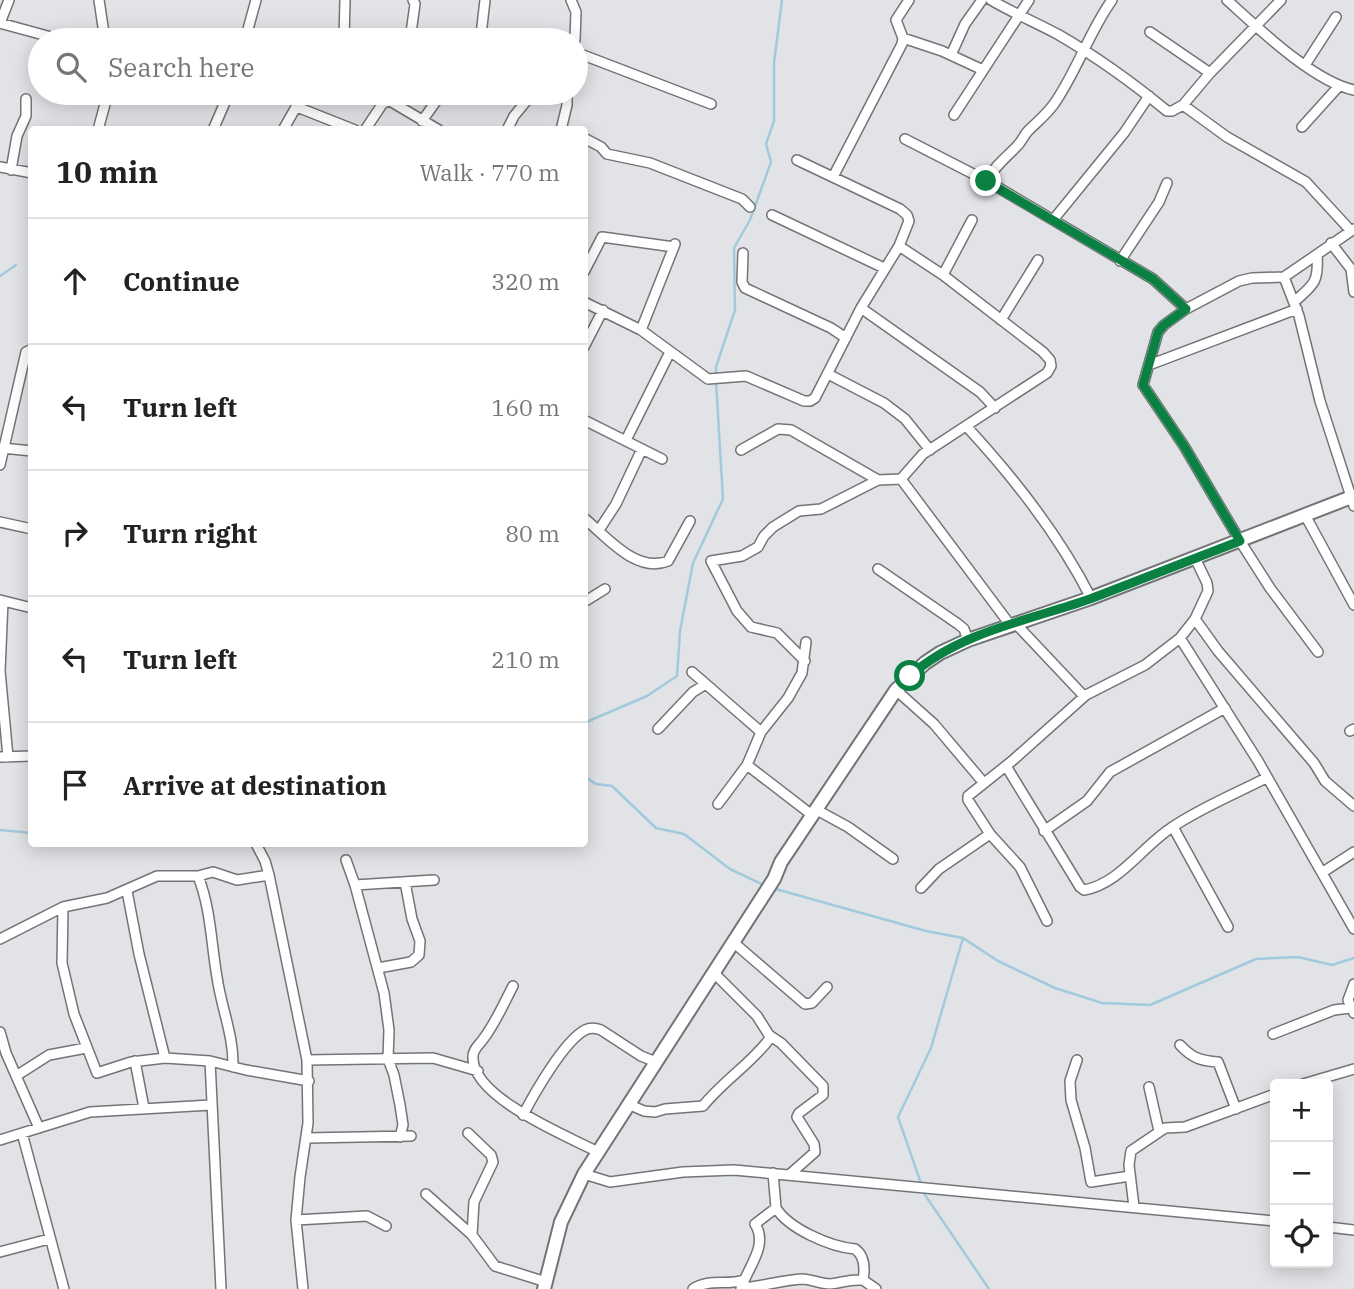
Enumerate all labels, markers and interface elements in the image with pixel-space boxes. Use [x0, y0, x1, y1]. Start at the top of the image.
search box [28, 28, 588, 105]
icon: search [52, 48, 90, 86]
text: Search here [108, 50, 254, 84]
text: 10 min [56, 152, 158, 191]
text: Walk · 770 m [419, 157, 560, 187]
route end [970, 165, 1001, 196]
icon: ahead [56, 262, 94, 300]
text: Continue [123, 264, 240, 298]
text: 320 m [491, 266, 560, 296]
icon: left [56, 388, 94, 426]
text: Turn left [123, 390, 237, 424]
text: 160 m [491, 392, 560, 422]
icon: right [56, 514, 94, 552]
text: Turn right [123, 516, 257, 550]
text: 80 m [505, 518, 560, 548]
icon: left [56, 640, 94, 678]
text: Turn left [123, 642, 237, 676]
text: 210 m [491, 644, 560, 674]
route start [894, 660, 925, 691]
icon: arrive [56, 766, 94, 804]
text: Arrive at destination [123, 768, 387, 802]
map controls [1270, 1079, 1333, 1268]
button: + [1270, 1079, 1333, 1142]
button: − [1270, 1142, 1333, 1205]
button: locate [1270, 1205, 1333, 1268]

